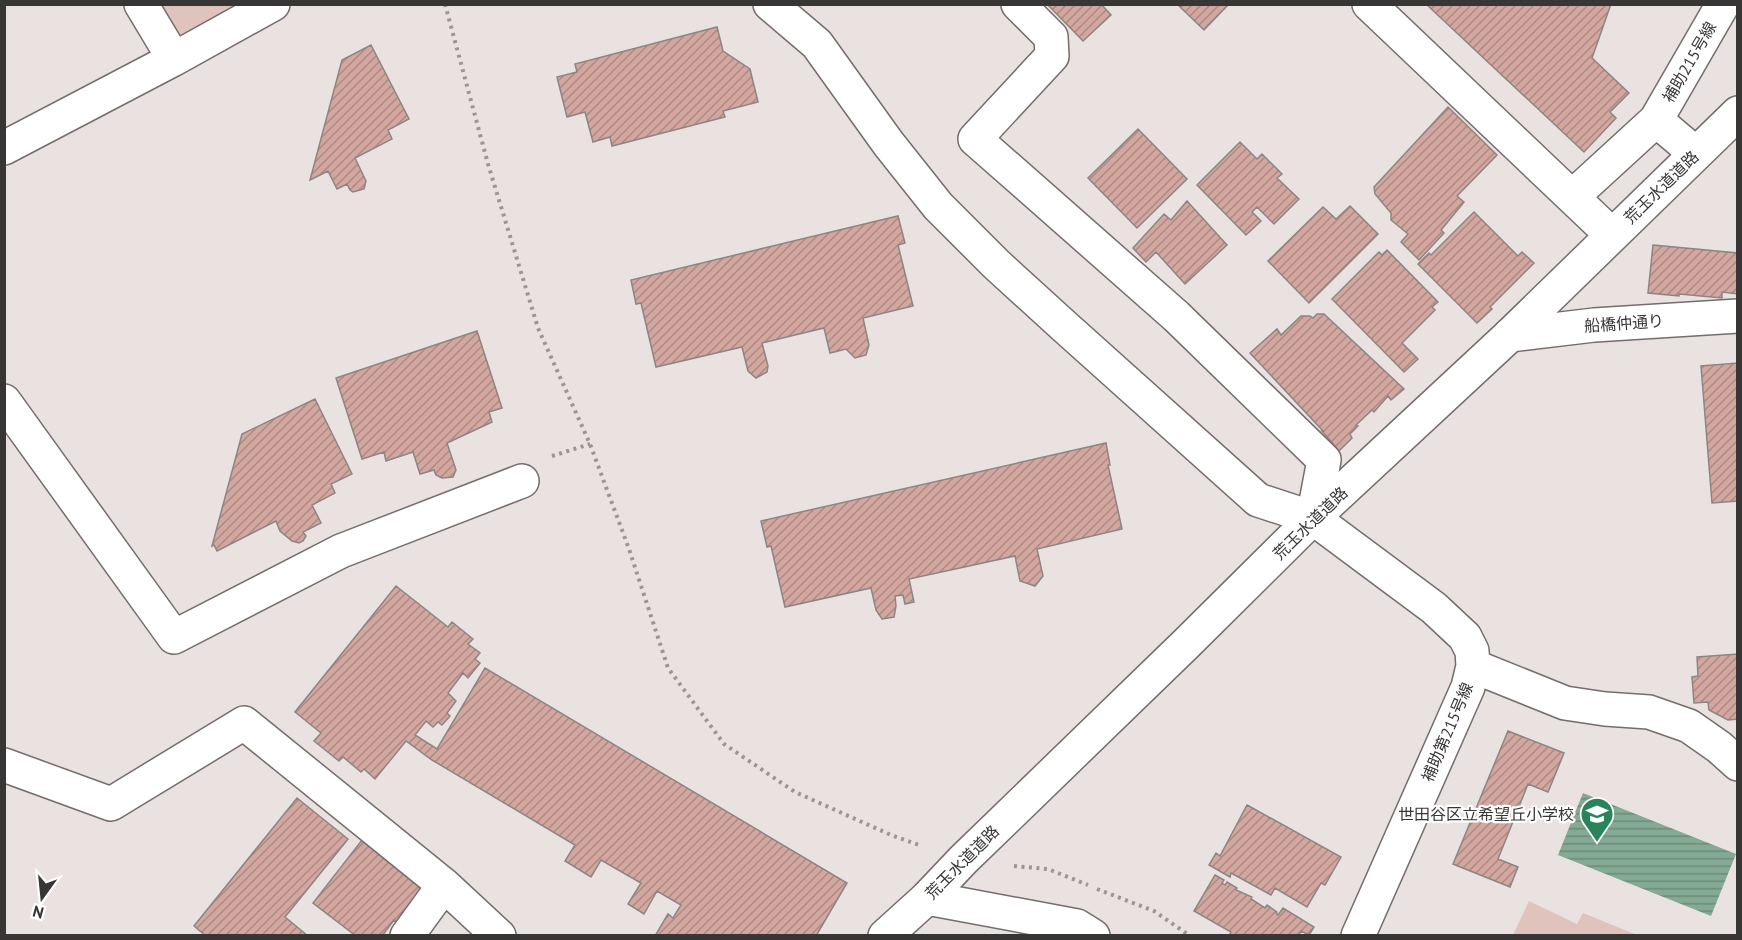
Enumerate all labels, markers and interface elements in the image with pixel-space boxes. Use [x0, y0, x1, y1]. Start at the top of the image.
street label: 補助215号線 [1658, 18, 1720, 106]
street label: 荒玉水道道路 [1620, 146, 1702, 228]
street label: 船橋仲通り [1583, 310, 1665, 336]
street label: 荒玉水道道路 [1269, 482, 1351, 564]
street label: 補助第215号線 [1417, 679, 1477, 785]
school or university icon: 世田谷区立希望丘小学校 [1579, 796, 1615, 843]
place label: 世田谷区立希望丘小学校 [1398, 804, 1574, 824]
street label: 荒玉水道道路 [921, 821, 1003, 903]
north arrow [12, 868, 72, 928]
text: N [30, 901, 46, 924]

